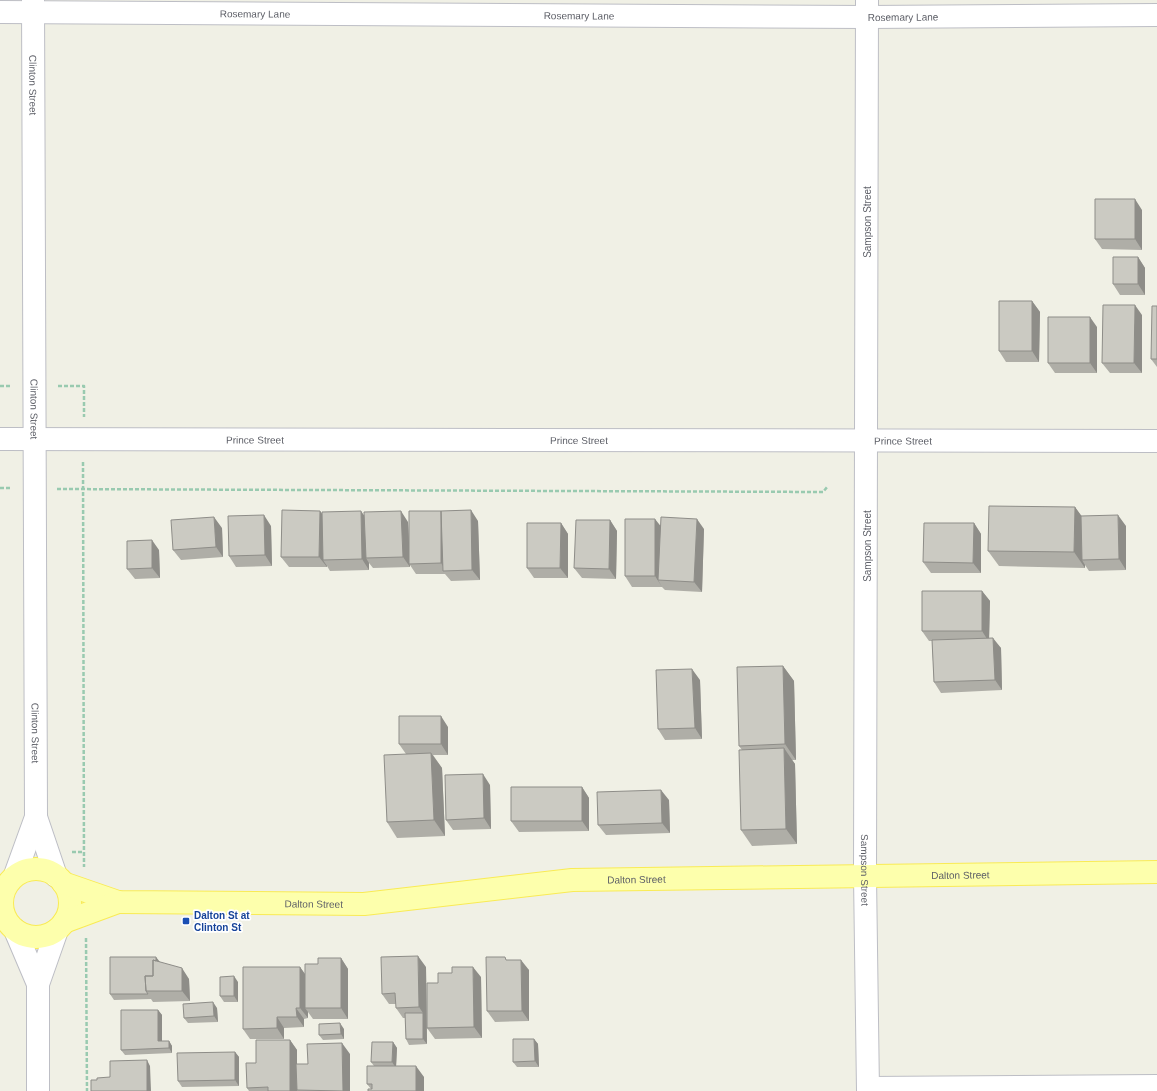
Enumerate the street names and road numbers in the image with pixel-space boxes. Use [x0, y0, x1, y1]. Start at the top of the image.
street label: Rosemary Lane [220, 8, 291, 20]
street label: Rosemary Lane [544, 10, 615, 22]
street label: Rosemary Lane [868, 12, 939, 23]
street label: Clinton Street [27, 55, 38, 116]
street label: Sampson Street [862, 186, 873, 258]
street label: Clinton Street [28, 379, 40, 440]
street label: Prince Street [226, 434, 284, 445]
street label: Prince Street [550, 435, 608, 446]
street label: Prince Street [874, 436, 932, 447]
street label: Sampson Street [862, 510, 873, 582]
street label: Clinton Street [30, 703, 41, 764]
street label: Sampson Street [859, 834, 870, 906]
street label: Dalton Street [931, 869, 990, 881]
street label: Dalton Street [607, 874, 666, 886]
street label: Dalton Street [285, 898, 343, 910]

